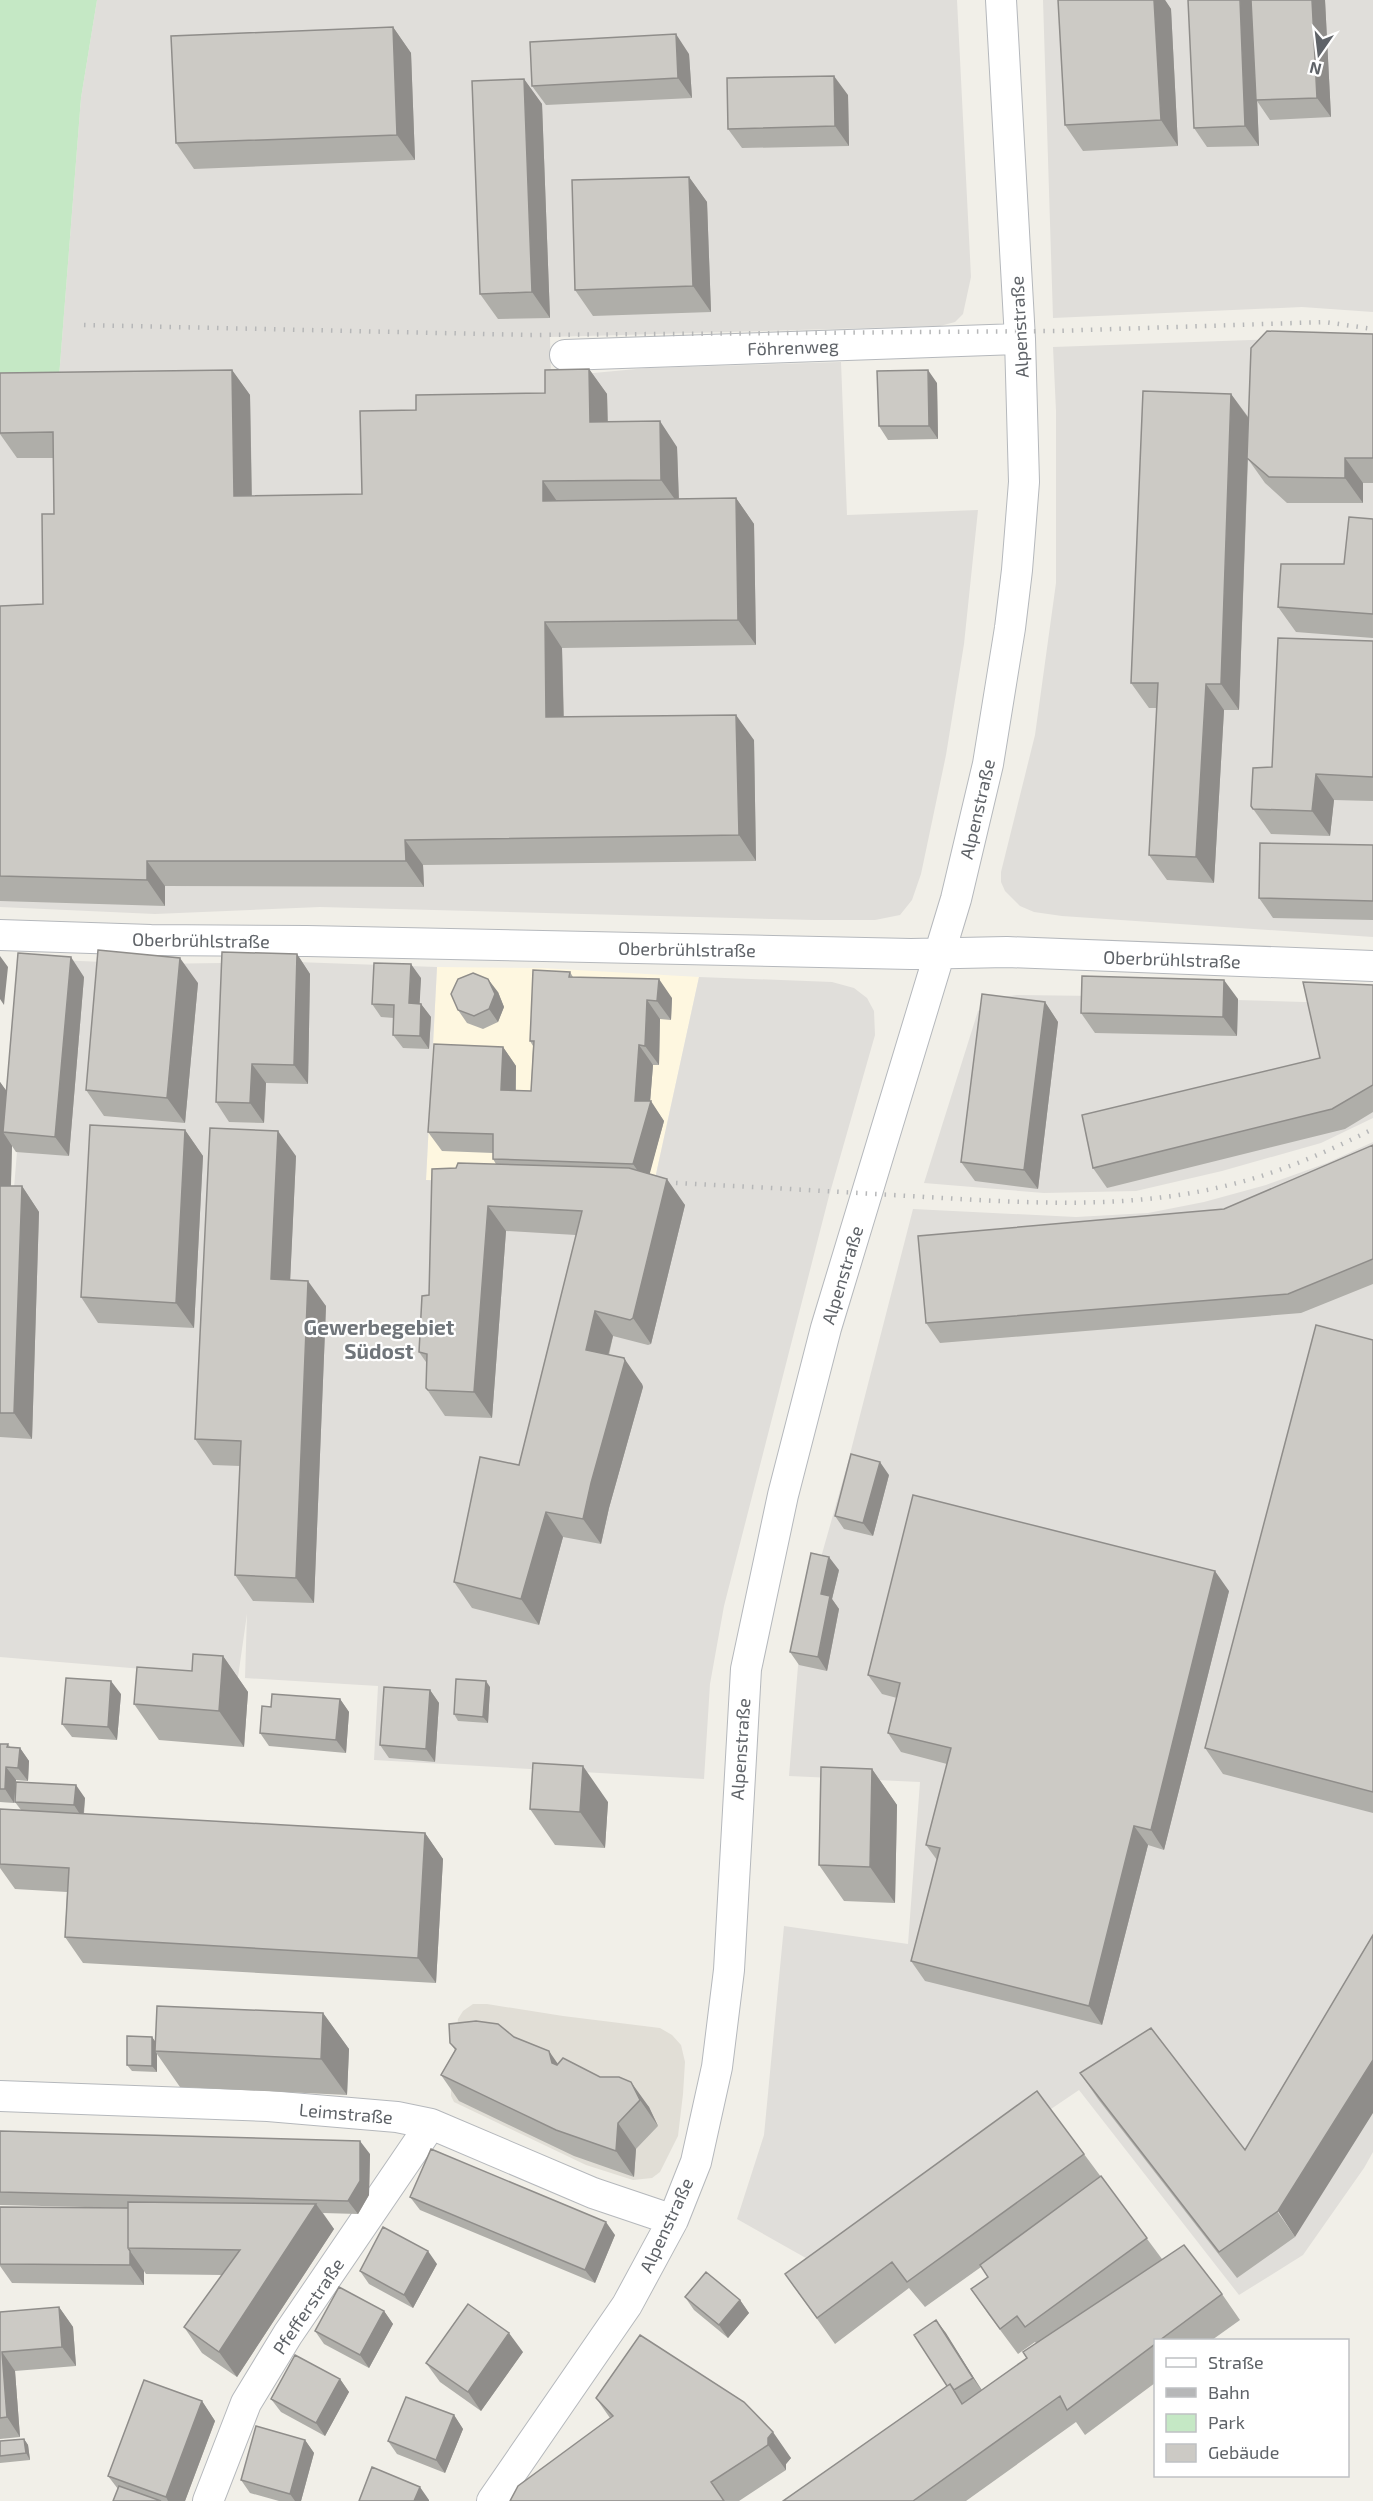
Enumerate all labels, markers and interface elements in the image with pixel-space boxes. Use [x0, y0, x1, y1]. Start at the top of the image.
north arrow [1289, 24, 1349, 84]
text: N [1307, 58, 1323, 80]
street label: Alpenstraße [1005, 275, 1033, 379]
street label: Föhrenweg [747, 334, 839, 360]
street label: Alpenstraße [955, 757, 999, 861]
street label: Oberbrühlstraße [132, 928, 270, 952]
street label: Oberbrühlstraße [618, 937, 756, 961]
street label: Oberbrühlstraße [1103, 946, 1241, 972]
street label: Alpenstraße [817, 1223, 867, 1327]
district label: Gewerbegebiet Südost [304, 1314, 455, 1363]
street label: Alpenstraße [725, 1697, 755, 1801]
street label: Leimstraße [298, 2098, 394, 2128]
street label: Alpenstraße [634, 2174, 698, 2276]
street label: Pfefferstraße [268, 2254, 348, 2358]
legend [1154, 2339, 1349, 2477]
text: Straße [1208, 2351, 1264, 2373]
text: Bahn [1208, 2381, 1250, 2403]
text: Park [1208, 2411, 1245, 2433]
text: Gebäude [1208, 2441, 1279, 2463]

